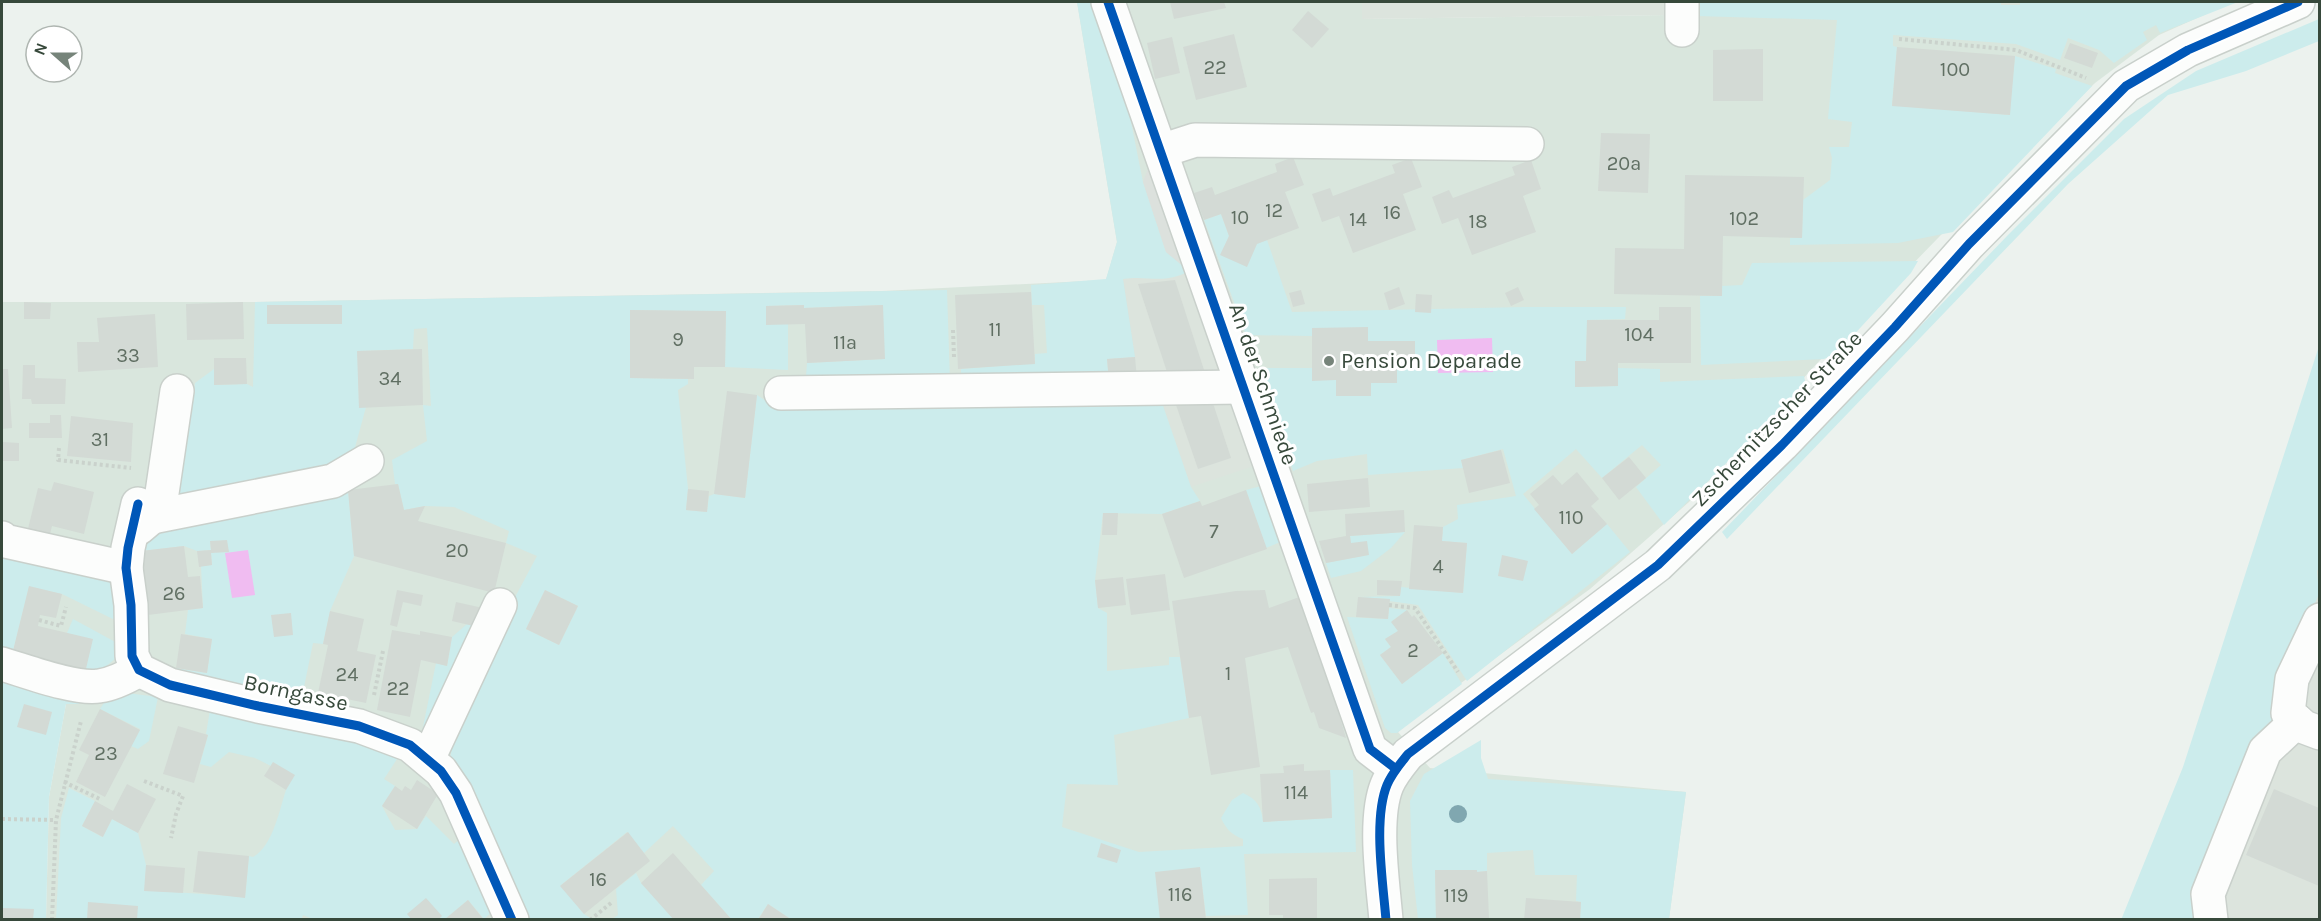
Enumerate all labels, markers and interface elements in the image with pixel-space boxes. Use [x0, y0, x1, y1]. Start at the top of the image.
north arrow [24, 24, 84, 84]
text: N [30, 40, 51, 58]
house number: 22 [1203, 56, 1227, 79]
house number: 100 [1940, 58, 1970, 81]
house number: 20a [1607, 152, 1641, 175]
house number: 12 [1265, 199, 1283, 222]
house number: 16 [1383, 201, 1401, 224]
house number: 10 [1231, 206, 1249, 229]
house number: 102 [1729, 207, 1759, 230]
house number: 14 [1349, 208, 1367, 231]
house number: 18 [1469, 210, 1487, 233]
street label: An der Schmiede [1223, 300, 1303, 468]
house number: 11 [988, 318, 1002, 341]
house number: 104 [1624, 323, 1654, 346]
street label: Zschernitzscher Straße [1686, 326, 1868, 512]
house number: 9 [672, 328, 684, 351]
house number: 11a [833, 331, 857, 354]
house number: 33 [116, 344, 140, 367]
place label: Pension Deparade [1341, 348, 1522, 374]
marker: Pension Deparade [1322, 354, 1336, 368]
house number: 34 [379, 367, 401, 390]
house number: 31 [91, 428, 109, 451]
house number: 110 [1558, 506, 1584, 529]
house number: 7 [1209, 520, 1219, 543]
house number: 20 [445, 539, 469, 562]
house number: 4 [1432, 555, 1444, 578]
house number: 26 [162, 582, 186, 605]
house number: 2 [1407, 639, 1419, 662]
house number: 1 [1225, 662, 1231, 685]
house number: 24 [336, 663, 358, 686]
street label: Borngasse [242, 669, 350, 717]
house number: 22 [386, 677, 410, 700]
house number: 23 [94, 742, 118, 765]
house number: 114 [1284, 781, 1308, 804]
house number: 16 [589, 868, 607, 891]
house number: 116 [1168, 883, 1192, 906]
house number: 119 [1444, 884, 1468, 907]

